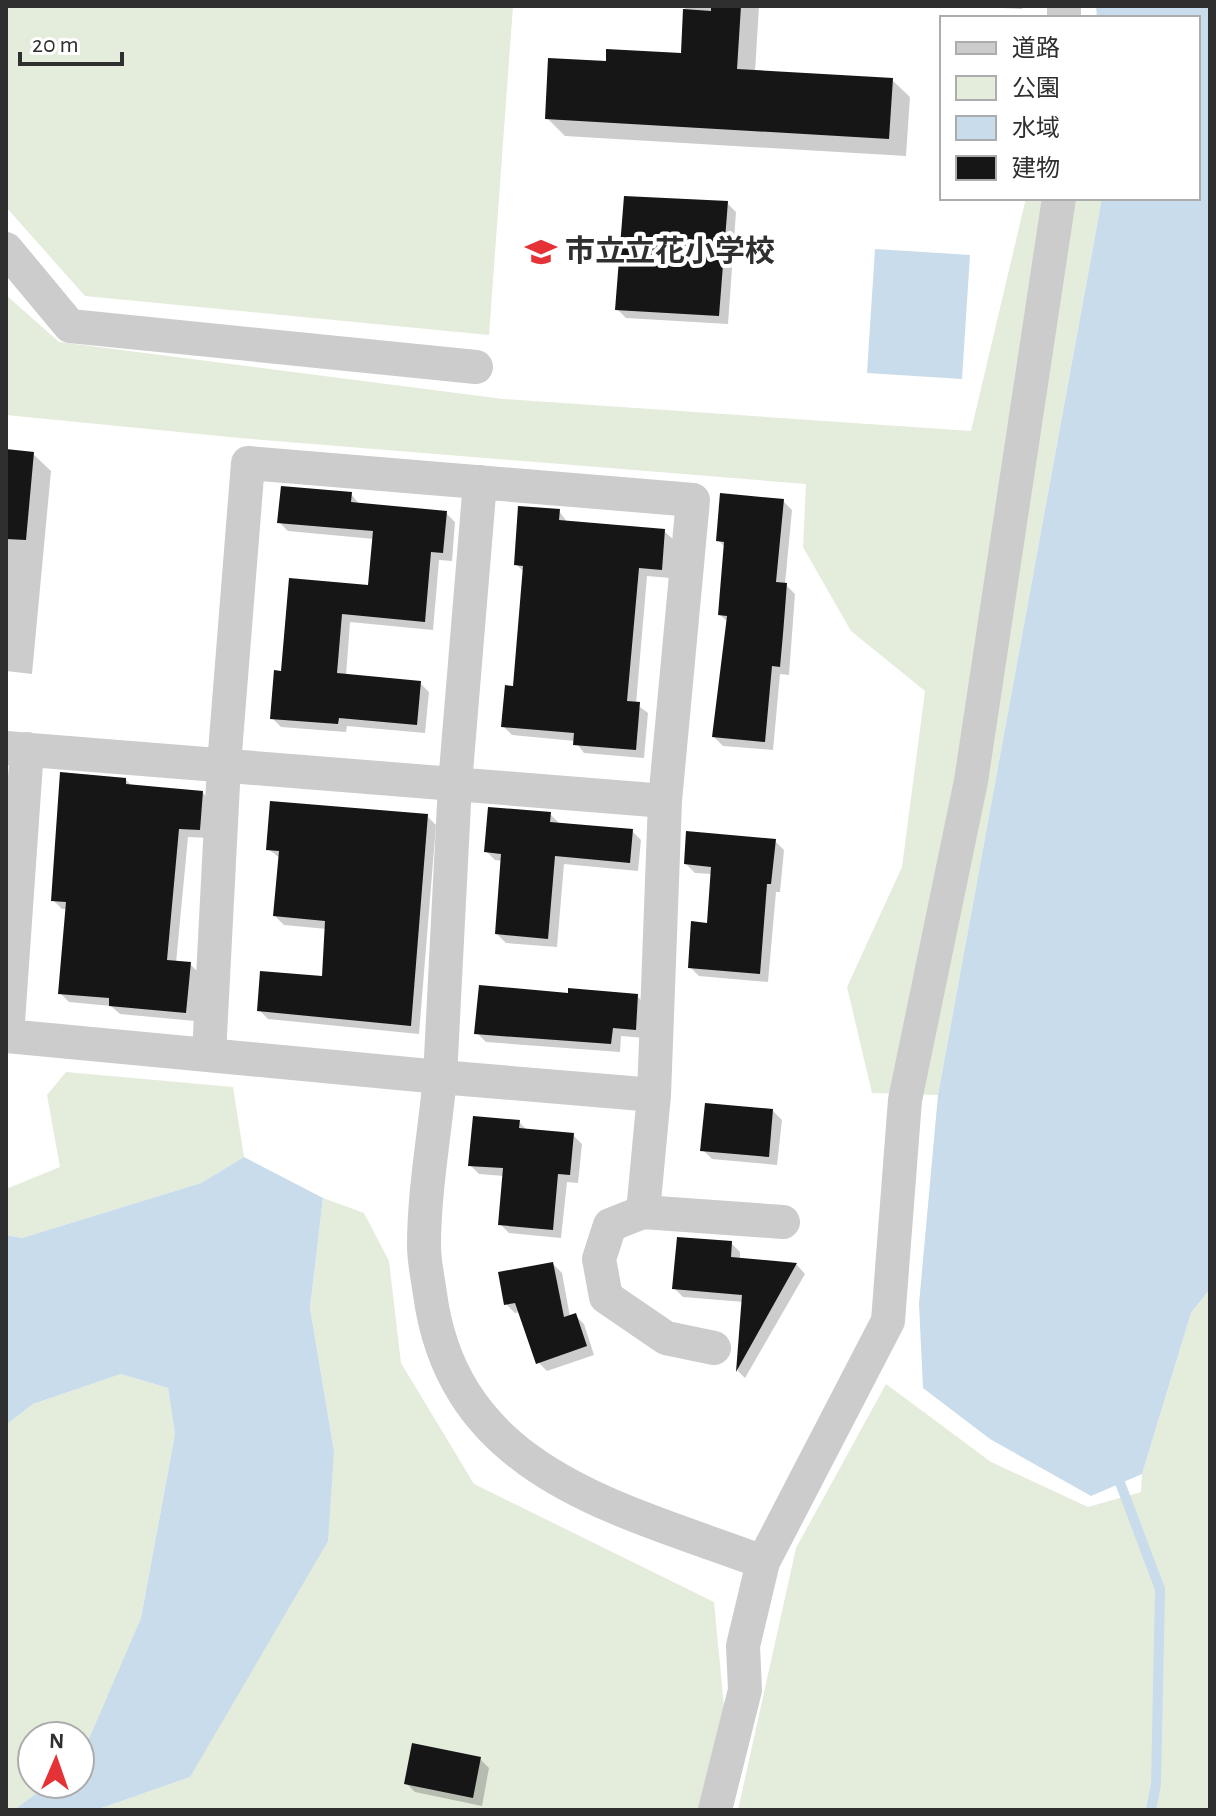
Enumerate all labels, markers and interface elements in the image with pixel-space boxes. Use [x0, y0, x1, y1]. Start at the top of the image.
scale bar [20, 16, 122, 66]
legend [940, 16, 1200, 200]
text: 20 m [32, 33, 79, 57]
text: 道路 [1012, 35, 1060, 61]
text: 公園 [1012, 76, 1060, 101]
text: 水域 [1012, 115, 1060, 141]
text: 建物 [1012, 156, 1060, 181]
school or university icon: 市立立花小学校 [524, 235, 558, 269]
place label: 市立立花小学校 [565, 235, 775, 267]
north arrow [16, 1720, 96, 1800]
text: N [49, 1730, 65, 1752]

